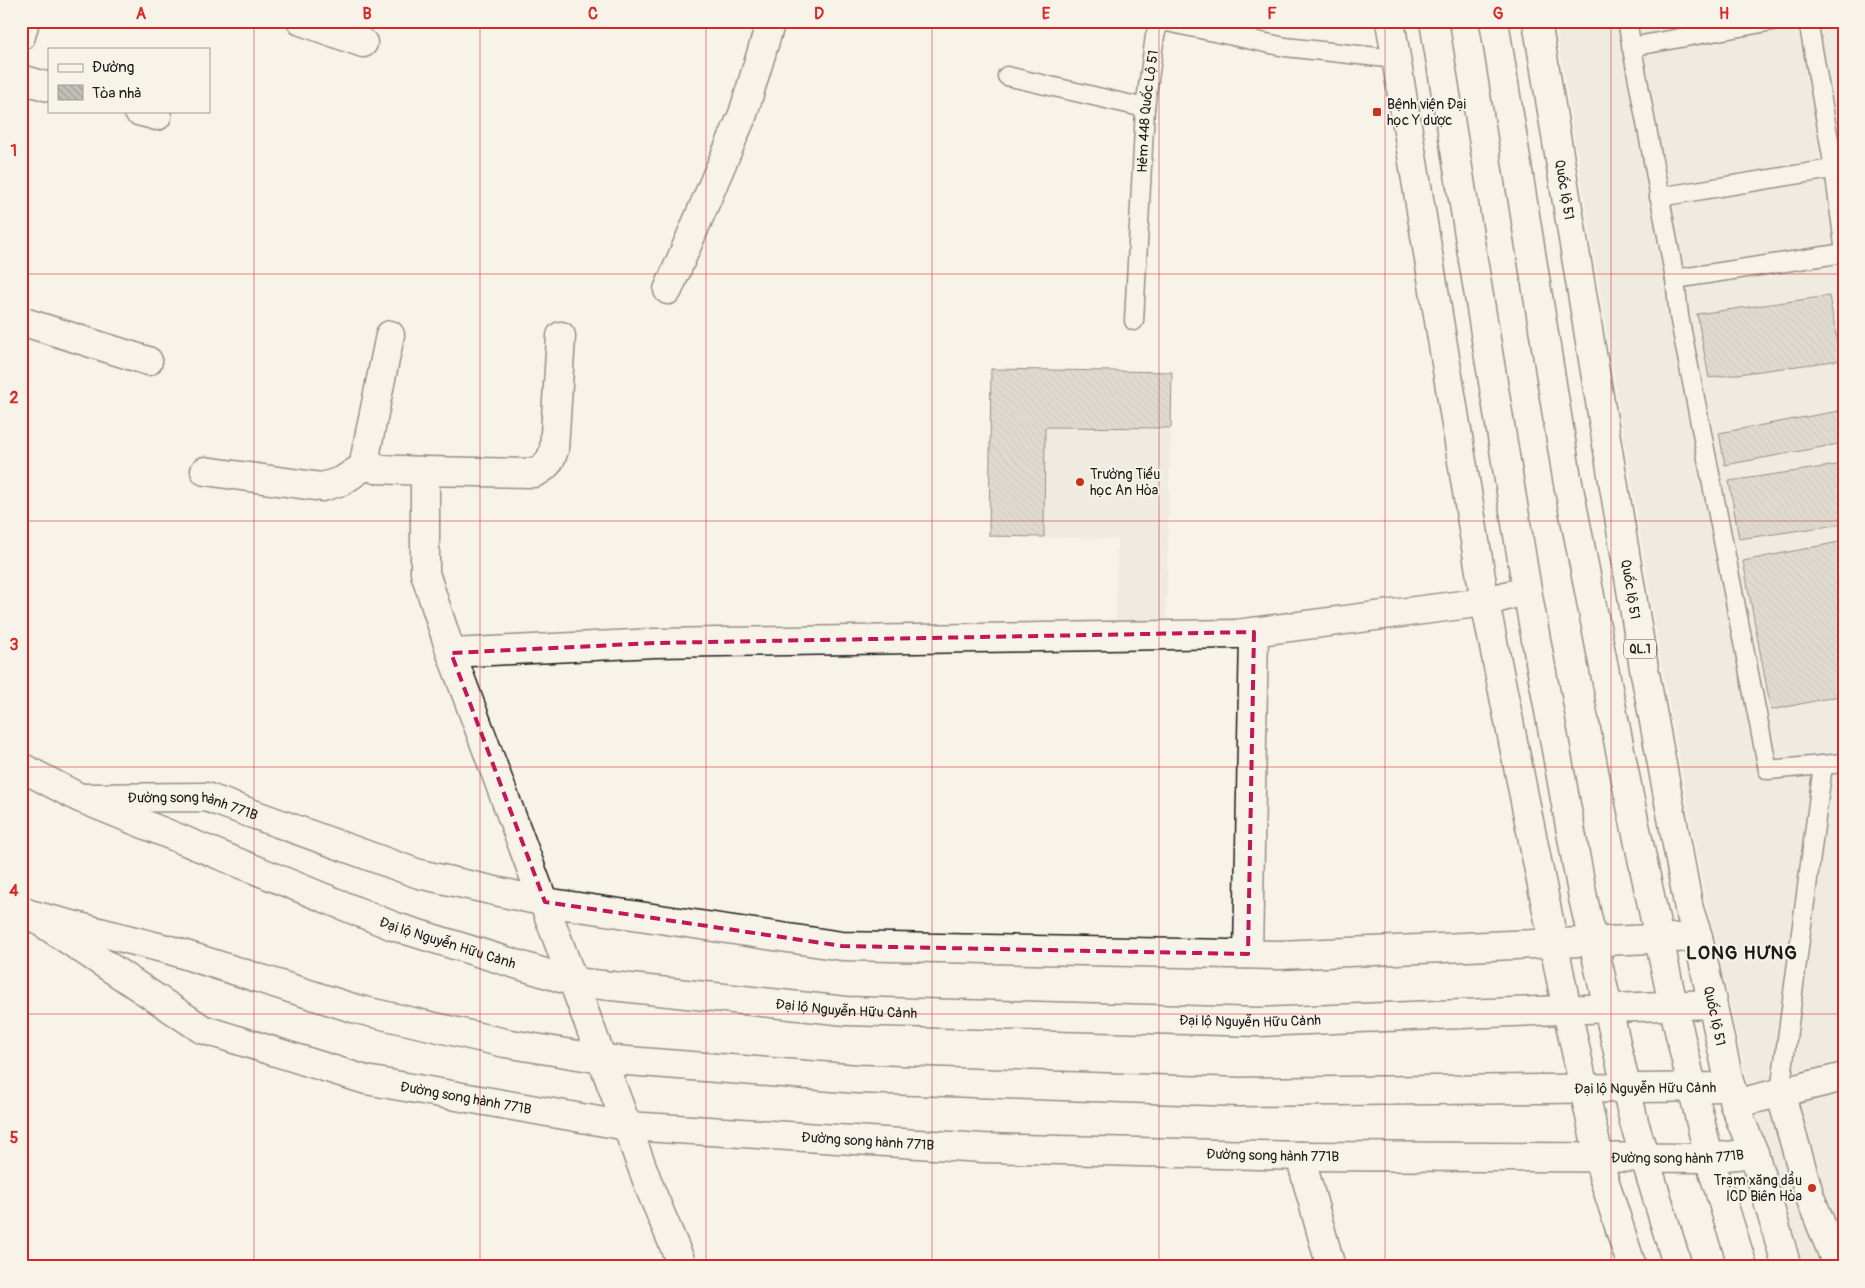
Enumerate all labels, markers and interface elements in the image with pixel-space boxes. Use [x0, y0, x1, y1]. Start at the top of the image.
text: A [136, 4, 147, 24]
text: B [362, 4, 372, 24]
text: C [588, 4, 598, 24]
text: D [814, 4, 824, 24]
text: E [1042, 4, 1051, 24]
text: F [1267, 4, 1277, 24]
text: G [1493, 4, 1504, 24]
text: H [1719, 4, 1729, 24]
legend [48, 48, 210, 112]
street label: Hẻm 448 Quốc Lộ 51 [1133, 49, 1161, 173]
text: Đường [92, 58, 134, 77]
text: Tòa nhà [92, 84, 141, 103]
place label: Bệnh viện Đại học Y dược [1387, 96, 1467, 129]
marker: Bệnh viện Đại học Y dược [1371, 106, 1383, 118]
text: 1 [11, 141, 17, 161]
street label: Quốc lộ 51 [1552, 158, 1578, 221]
text: 2 [10, 388, 19, 408]
place label: Trường Tiểu học An Hòa [1090, 466, 1160, 499]
marker: Trường Tiểu học An Hòa [1074, 476, 1086, 488]
street label: Quốc lộ 51 [1618, 558, 1644, 621]
text: 3 [10, 635, 19, 655]
road number: QL.1 [1624, 640, 1656, 659]
street label: Đường song hành 771B [127, 788, 260, 824]
text: 4 [9, 881, 19, 901]
street label: Đại lộ Nguyễn Hữu Cảnh [377, 913, 518, 972]
district label: LONG HƯNG [1686, 941, 1798, 965]
street label: Quốc lộ 51 [1700, 984, 1730, 1047]
street label: Đại lộ Nguyễn Hữu Cảnh [775, 995, 917, 1021]
street label: Đại lộ Nguyễn Hữu Cảnh [1179, 1011, 1321, 1030]
street label: Đường song hành 771B [399, 1078, 533, 1118]
street label: Đại lộ Nguyễn Hữu Cảnh [1574, 1078, 1716, 1097]
text: 5 [10, 1128, 19, 1148]
street label: Đường song hành 771B [801, 1128, 935, 1153]
street label: Đường song hành 771B [1206, 1145, 1339, 1165]
street label: Đường song hành 771B [1611, 1146, 1745, 1167]
place label: Trạm xăng dầu ICD Biên Hòa [1714, 1170, 1802, 1205]
marker: Trạm xăng dầu ICD Biên Hòa [1806, 1182, 1818, 1194]

